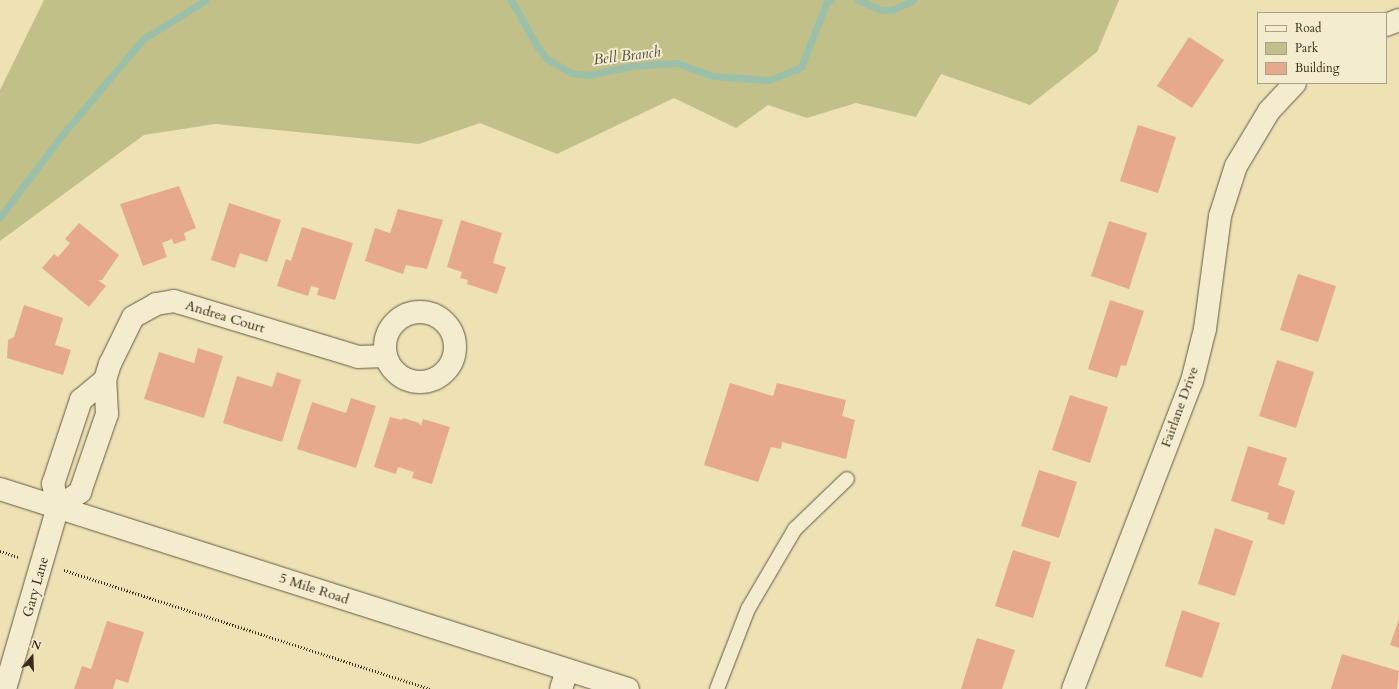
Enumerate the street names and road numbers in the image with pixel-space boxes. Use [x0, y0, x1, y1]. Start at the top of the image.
street label: Andrea Court [183, 297, 267, 337]
street label: Fairlane Drive [1158, 364, 1202, 450]
street label: Gary Lane [19, 555, 53, 619]
street label: 5 Mile Road [277, 570, 351, 608]

